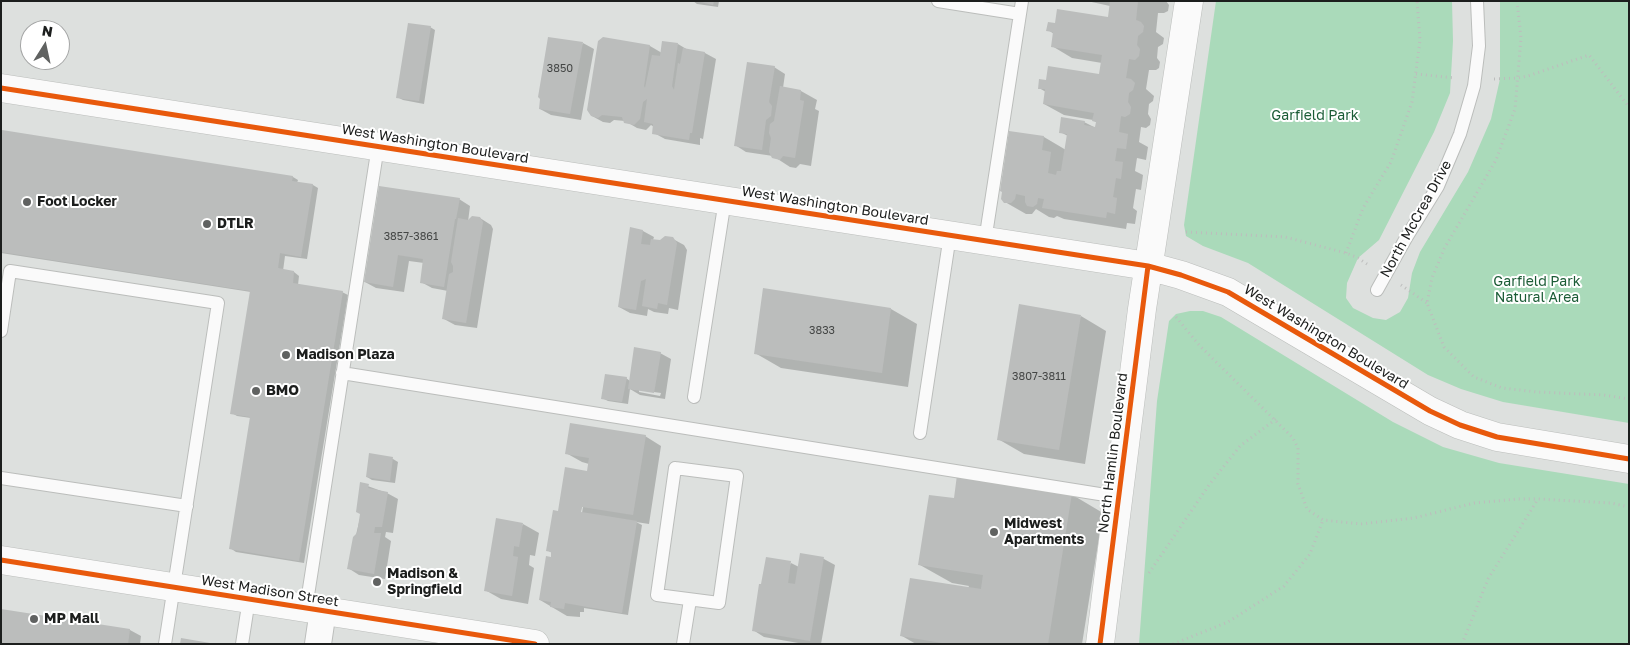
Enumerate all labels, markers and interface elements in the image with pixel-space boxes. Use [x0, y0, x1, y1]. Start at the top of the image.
north arrow [20, 20, 70, 70]
text: N [41, 21, 54, 40]
house number: 3850 [547, 62, 573, 76]
park label: Garfield Park [1271, 108, 1359, 124]
street label: West Washington Boulevard [340, 121, 530, 167]
street label: North McCrea Drive [1377, 158, 1455, 280]
street label: West Washington Boulevard [740, 183, 930, 229]
place label: Foot Locker [37, 194, 117, 210]
marker: Foot Locker [21, 196, 33, 208]
place label: DTLR [217, 216, 254, 232]
marker: DTLR [201, 218, 213, 230]
house number: 3857-3861 [384, 230, 438, 244]
park label: Garfield Park Natural Area [1493, 274, 1581, 306]
street label: West Washington Boulevard [1241, 281, 1411, 393]
house number: 3833 [809, 324, 835, 338]
place label: Madison Plaza [296, 347, 395, 363]
marker: Madison Plaza [280, 349, 292, 361]
house number: 3807-3811 [1012, 370, 1066, 384]
street label: North Hamlin Boulevard [1095, 372, 1131, 534]
place label: BMO [266, 383, 299, 399]
marker: BMO [250, 385, 262, 397]
place label: Midwest Apartments [1004, 516, 1084, 548]
marker: Midwest Apartments [988, 526, 1000, 538]
place label: Madison & Springfield [387, 566, 462, 598]
street label: West Madison Street [200, 572, 340, 610]
marker: Madison & Springfield [371, 576, 383, 588]
place label: MP Mall [44, 611, 99, 627]
marker: MP Mall [28, 613, 40, 625]

